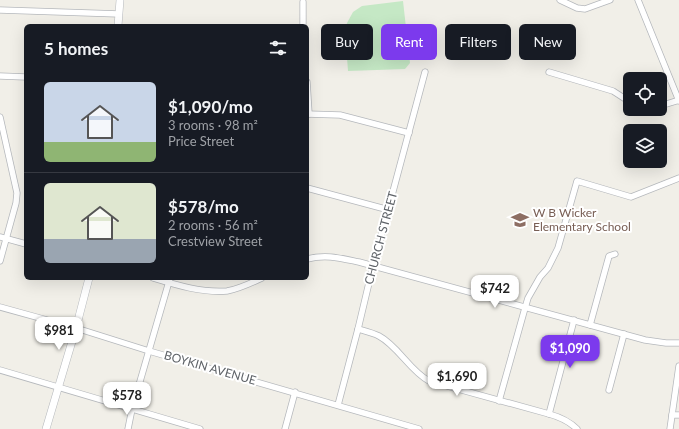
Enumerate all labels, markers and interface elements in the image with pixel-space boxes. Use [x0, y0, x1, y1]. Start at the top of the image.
chip: Buy [321, 24, 373, 60]
chip: Rent [381, 24, 437, 60]
chip: Filters [445, 24, 511, 60]
chip: New [519, 24, 576, 60]
icon: filters [267, 37, 289, 59]
text: 5 homes [44, 38, 108, 59]
map controls [623, 72, 667, 168]
button: locate [623, 72, 667, 116]
text: $1,090/mo [168, 96, 253, 117]
icon: home [76, 98, 124, 146]
text: 3 rooms · 98 m² [168, 117, 258, 133]
button: layers [623, 124, 667, 168]
text: Price Street [168, 133, 234, 149]
street label: CHURCH STREET [361, 190, 400, 286]
text: $578/mo [168, 196, 239, 217]
icon: home [76, 199, 124, 247]
place label: W B Wicker Elementary School [533, 205, 631, 234]
school or university icon: W B Wicker Elementary School [510, 210, 530, 230]
text: 2 rooms · 56 m² [168, 217, 258, 233]
text: Crestview Street [168, 233, 262, 249]
pin: $742 [471, 275, 519, 309]
text: $742 [480, 280, 510, 296]
pin: $981 [35, 317, 83, 351]
text: $981 [44, 322, 74, 338]
pin: $1,090 [537, 335, 603, 369]
text: $1,090 [550, 340, 590, 356]
street label: BOYKIN AVENUE [162, 347, 258, 388]
pin: $1,690 [424, 363, 490, 397]
text: $1,690 [437, 368, 477, 384]
pin: $578 [103, 382, 151, 416]
text: $578 [112, 387, 142, 403]

